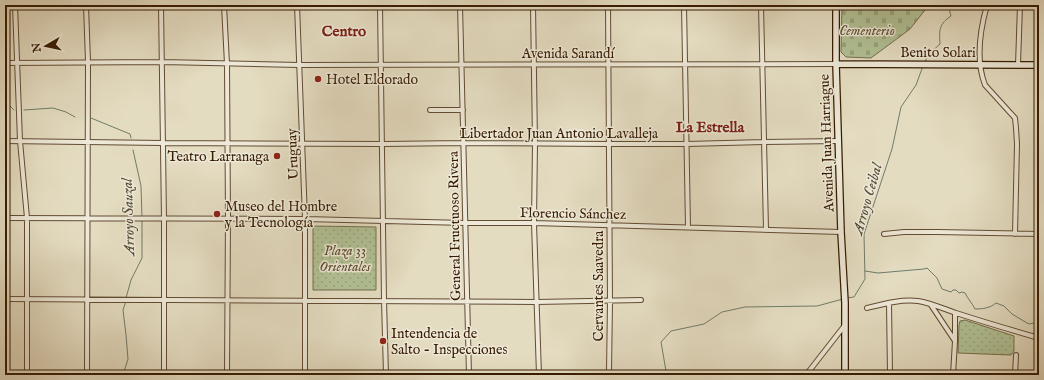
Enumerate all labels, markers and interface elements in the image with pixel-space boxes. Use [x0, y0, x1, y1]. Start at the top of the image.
district label: Centro [322, 22, 366, 41]
park label: Cementerio [839, 22, 895, 40]
north arrow [26, 26, 66, 66]
text: N [29, 41, 45, 54]
street label: Benito Solari [900, 44, 976, 62]
street label: Avenida Sarandí [521, 45, 616, 63]
place label: Hotel Eldorado [326, 71, 419, 89]
street label: Avenida Juan Harriague [816, 73, 838, 213]
marker: Hotel Eldorado [313, 74, 323, 84]
district label: La Estrella [676, 118, 745, 137]
street label: Libertador Juan Antonio Lavalleja [460, 125, 659, 143]
street label: Uruguay [283, 128, 303, 180]
place label: Teatro Larranaga [168, 148, 270, 166]
street label: General Fructuoso Rivera [445, 150, 465, 301]
marker: Teatro Larranaga [272, 151, 282, 161]
water label: Arroyo Ceibal [848, 160, 887, 239]
water label: Arroyo Sauzal [118, 176, 139, 258]
place label: Museo del Hombre y la Tecnología [224, 198, 338, 232]
street label: Florencio Sánchez [520, 204, 627, 224]
marker: Museo del Hombre y la Tecnología [212, 209, 222, 219]
street label: Cervantes Saavedra [590, 230, 608, 341]
park label: Plaza 33 Orientales [320, 242, 371, 276]
place label: Intendencia de Salto - Inspecciones [391, 325, 507, 359]
marker: Intendencia de Salto - Inspecciones [378, 336, 388, 346]

